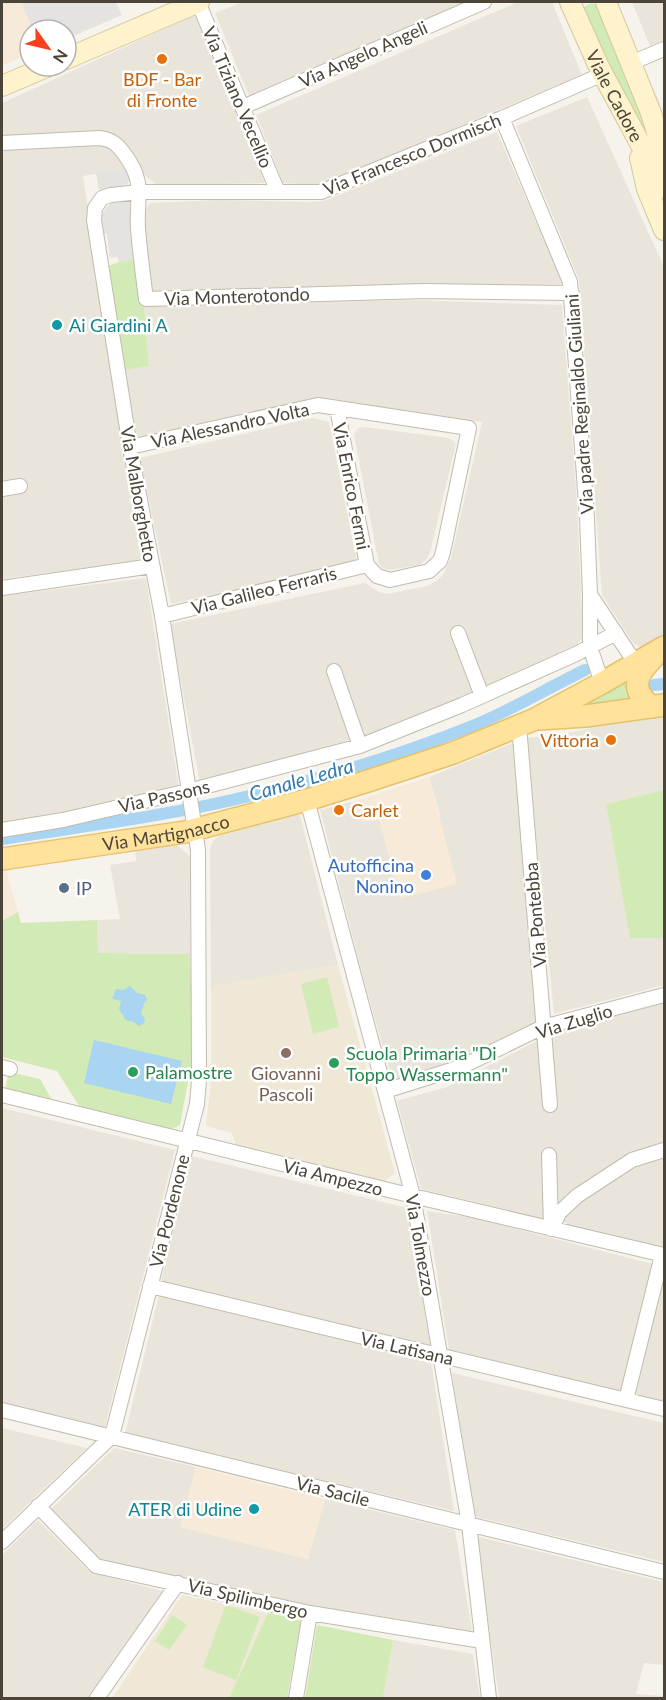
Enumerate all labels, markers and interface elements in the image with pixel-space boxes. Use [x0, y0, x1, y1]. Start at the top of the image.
street label: Via Angelo Angeli [295, 16, 431, 92]
north arrow [18, 18, 78, 78]
street label: Via Tiziano Vecellio [198, 23, 278, 171]
text: N [50, 46, 72, 67]
street label: Viale Cadore [582, 46, 648, 146]
marker: BDF - Bar di Fronte [155, 52, 169, 66]
place label: BDF - Bar di Fronte [123, 68, 201, 111]
street label: Via Francesco Dormisch [320, 108, 504, 200]
street label: Via Monterotondo [164, 282, 310, 310]
street label: Via padre Reginaldo Giuliani [560, 293, 598, 515]
place label: Ai Giardini A [69, 314, 168, 336]
marker: Ai Giardini A [50, 318, 64, 332]
street label: Via Alessandro Volta [149, 397, 311, 453]
street label: Via Enrico Fermi [329, 421, 375, 551]
street label: Via Malborghetto [116, 424, 162, 564]
street label: Via Galileo Ferraris [189, 561, 339, 619]
place label: Vittoria [540, 729, 599, 751]
marker: Vittoria [604, 733, 618, 747]
water label: Canale Ledra [246, 753, 356, 805]
street label: Via Passons [116, 775, 212, 817]
place label: Carlet [351, 799, 399, 821]
marker: Carlet [332, 803, 346, 817]
street label: Via Martignacco [101, 810, 232, 855]
place label: Autofficina Nonino [328, 854, 414, 897]
street label: Via Pontebba [519, 861, 551, 969]
marker: Autofficina Nonino [419, 868, 433, 882]
place label: IP [76, 877, 92, 899]
marker: IP [57, 881, 71, 895]
street label: Via Zuglio [533, 999, 615, 1043]
place label: Scuola Primaria "Di Toppo Wassermann" [346, 1042, 508, 1085]
marker: Giovanni Pascoli [279, 1046, 293, 1060]
marker: Scuola Primaria "Di Toppo Wassermann" [327, 1056, 341, 1070]
place label: Palamostre [145, 1061, 233, 1083]
place label: Giovanni Pascoli [251, 1062, 321, 1105]
marker: Palamostre [126, 1065, 140, 1079]
street label: Via Pordenone [144, 1152, 194, 1270]
street label: Via Ampezzo [281, 1154, 385, 1200]
street label: Via Tolmezzo [401, 1192, 441, 1298]
street label: Via Latisana [358, 1327, 456, 1369]
street label: Via Sacile [294, 1471, 372, 1511]
place label: ATER di Udine [128, 1498, 242, 1520]
marker: ATER di Udine [247, 1502, 261, 1516]
street label: Via Spilimbergo [186, 1573, 310, 1623]

